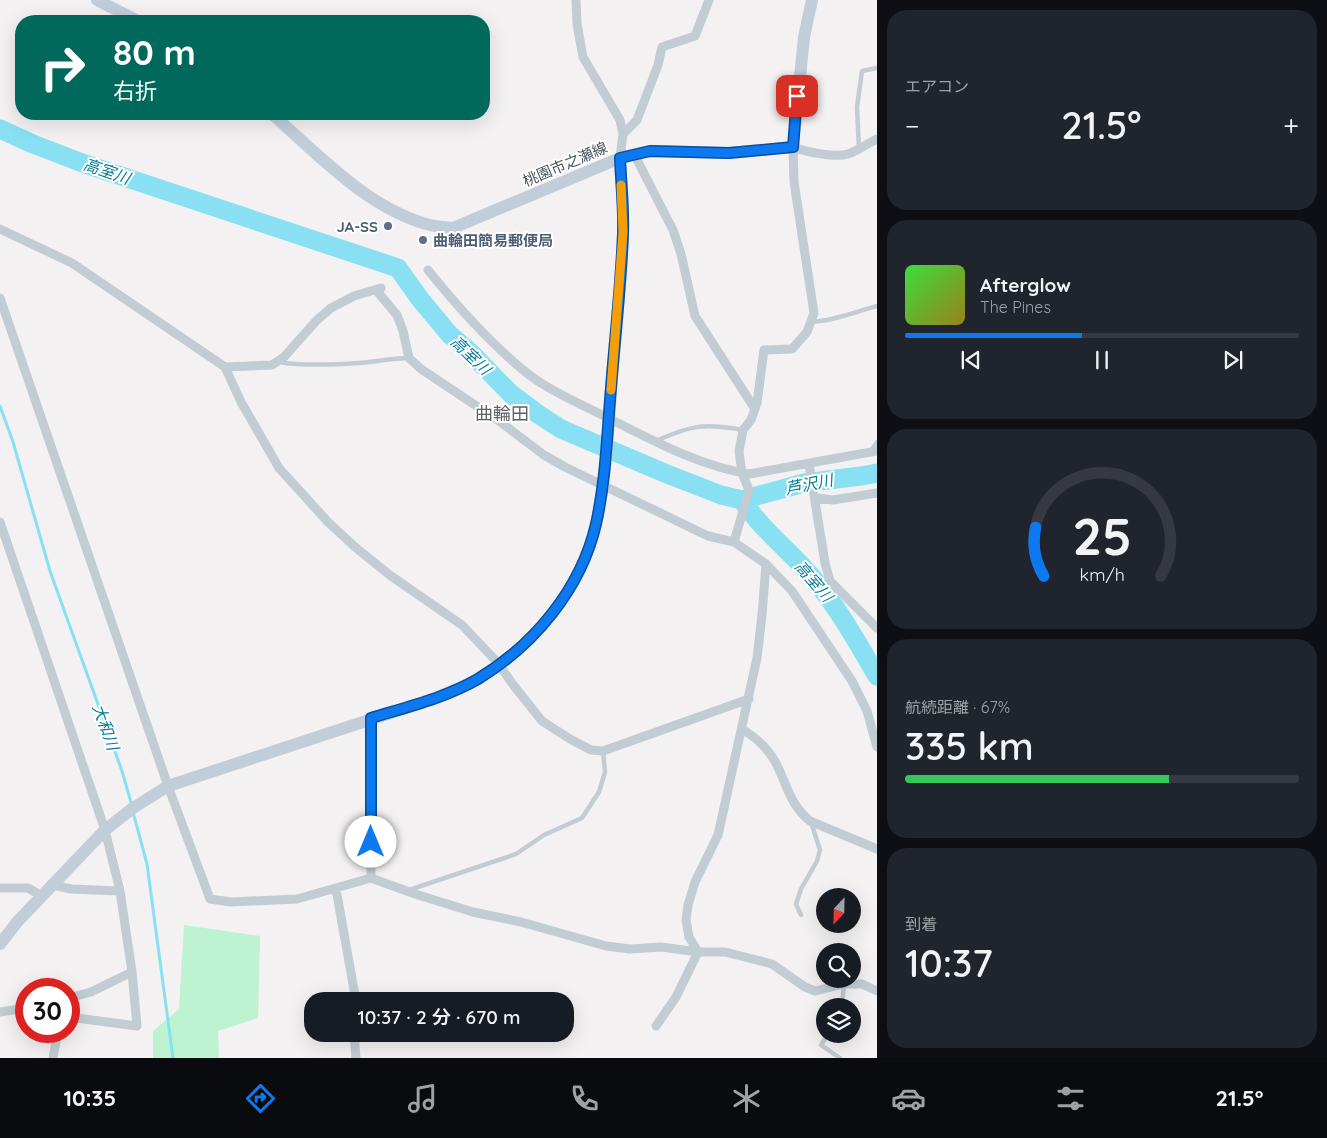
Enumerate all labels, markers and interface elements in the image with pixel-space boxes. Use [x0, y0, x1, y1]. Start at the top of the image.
text: 80 m [113, 30, 196, 74]
icon: right [30, 35, 95, 100]
pin [776, 75, 818, 117]
text: エアコン [905, 76, 969, 96]
text: 右折 [113, 77, 157, 105]
icon: arrive [783, 82, 811, 110]
text: 21.5° [1061, 101, 1142, 149]
text: − [905, 108, 920, 143]
text: + [1283, 108, 1299, 143]
street label: 桃園市之瀬線 [520, 138, 610, 190]
water label: 高室川 [81, 154, 135, 189]
place label: JA-SS [337, 217, 378, 236]
marker: JA-SS [382, 220, 394, 232]
place label: 曲輪田簡易郵便局 [433, 231, 553, 250]
marker: 曲輪田簡易郵便局 [417, 234, 429, 246]
text: Afterglow [980, 273, 1071, 297]
text: The Pines [980, 297, 1051, 317]
water label: 高室川 [447, 331, 497, 380]
icon: previous [957, 346, 985, 374]
icon: pause [1088, 346, 1116, 374]
icon: next [1219, 346, 1247, 374]
district label: 曲輪田 [475, 402, 529, 425]
water label: 芦沢川 [784, 469, 836, 498]
text: 25 [1072, 503, 1132, 568]
water label: 高室川 [791, 556, 839, 607]
text: km/h [1079, 563, 1125, 585]
text: 航続距離 · 67% [905, 697, 1010, 717]
water label: 大和川 [88, 701, 124, 755]
text: 335 km [905, 722, 1034, 770]
position arrow [344, 815, 396, 867]
north arrow [816, 888, 861, 932]
map controls [816, 888, 861, 1043]
text: 到着 [905, 914, 937, 934]
text: 10:37 [905, 939, 993, 987]
button: search [816, 943, 861, 988]
speed limit sign: 30 [15, 978, 80, 1043]
button: layers [816, 998, 861, 1043]
text: 10:37 · 2 分 · 670 m [358, 1005, 520, 1029]
icon: directions [243, 1081, 278, 1116]
icon: music [405, 1081, 440, 1116]
icon: phone [567, 1081, 602, 1116]
icon: climate [729, 1081, 764, 1116]
icon: car [891, 1081, 926, 1116]
icon: filters [1053, 1081, 1088, 1116]
text: 10:35 [64, 1084, 116, 1112]
text: 21.5° [1216, 1084, 1263, 1112]

